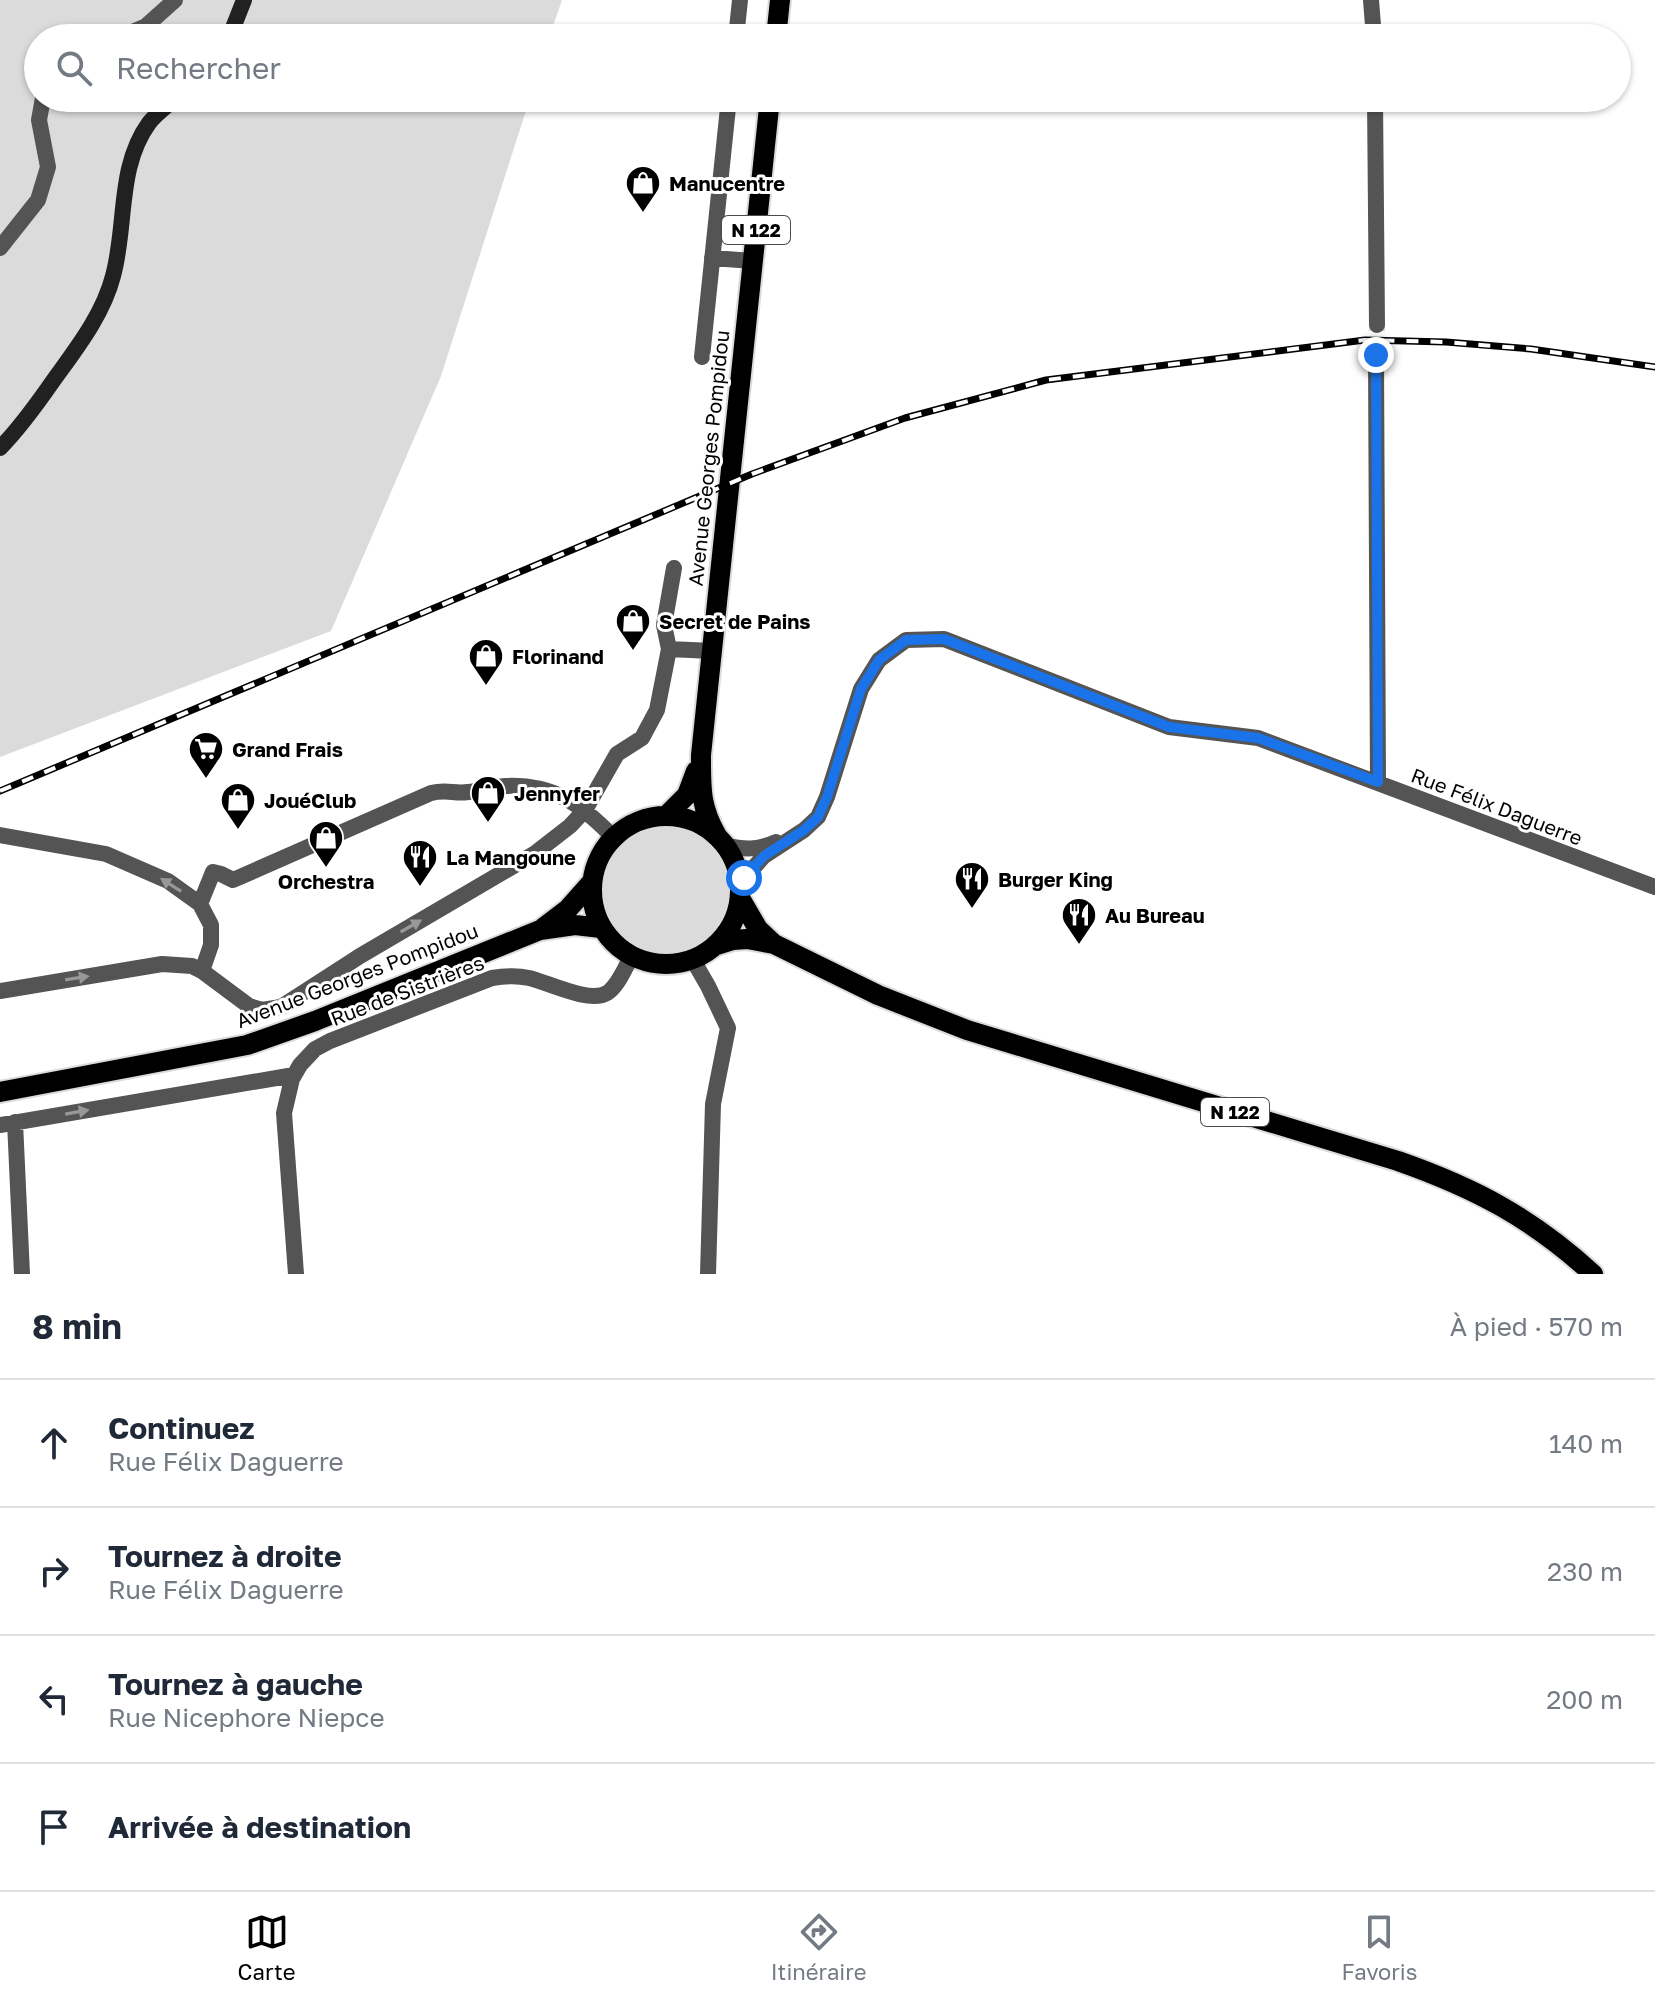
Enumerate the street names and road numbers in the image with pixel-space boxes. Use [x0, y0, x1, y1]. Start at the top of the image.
road number: N 122 [722, 216, 790, 244]
street label: Avenue Georges Pompidou [683, 329, 733, 587]
street label: Rue Félix Daguerre [1408, 762, 1586, 850]
street label: Avenue Georges Pompidou [233, 918, 481, 1032]
street label: Rue de Sistrières [327, 950, 487, 1030]
road number: N 122 [1201, 1098, 1269, 1126]

